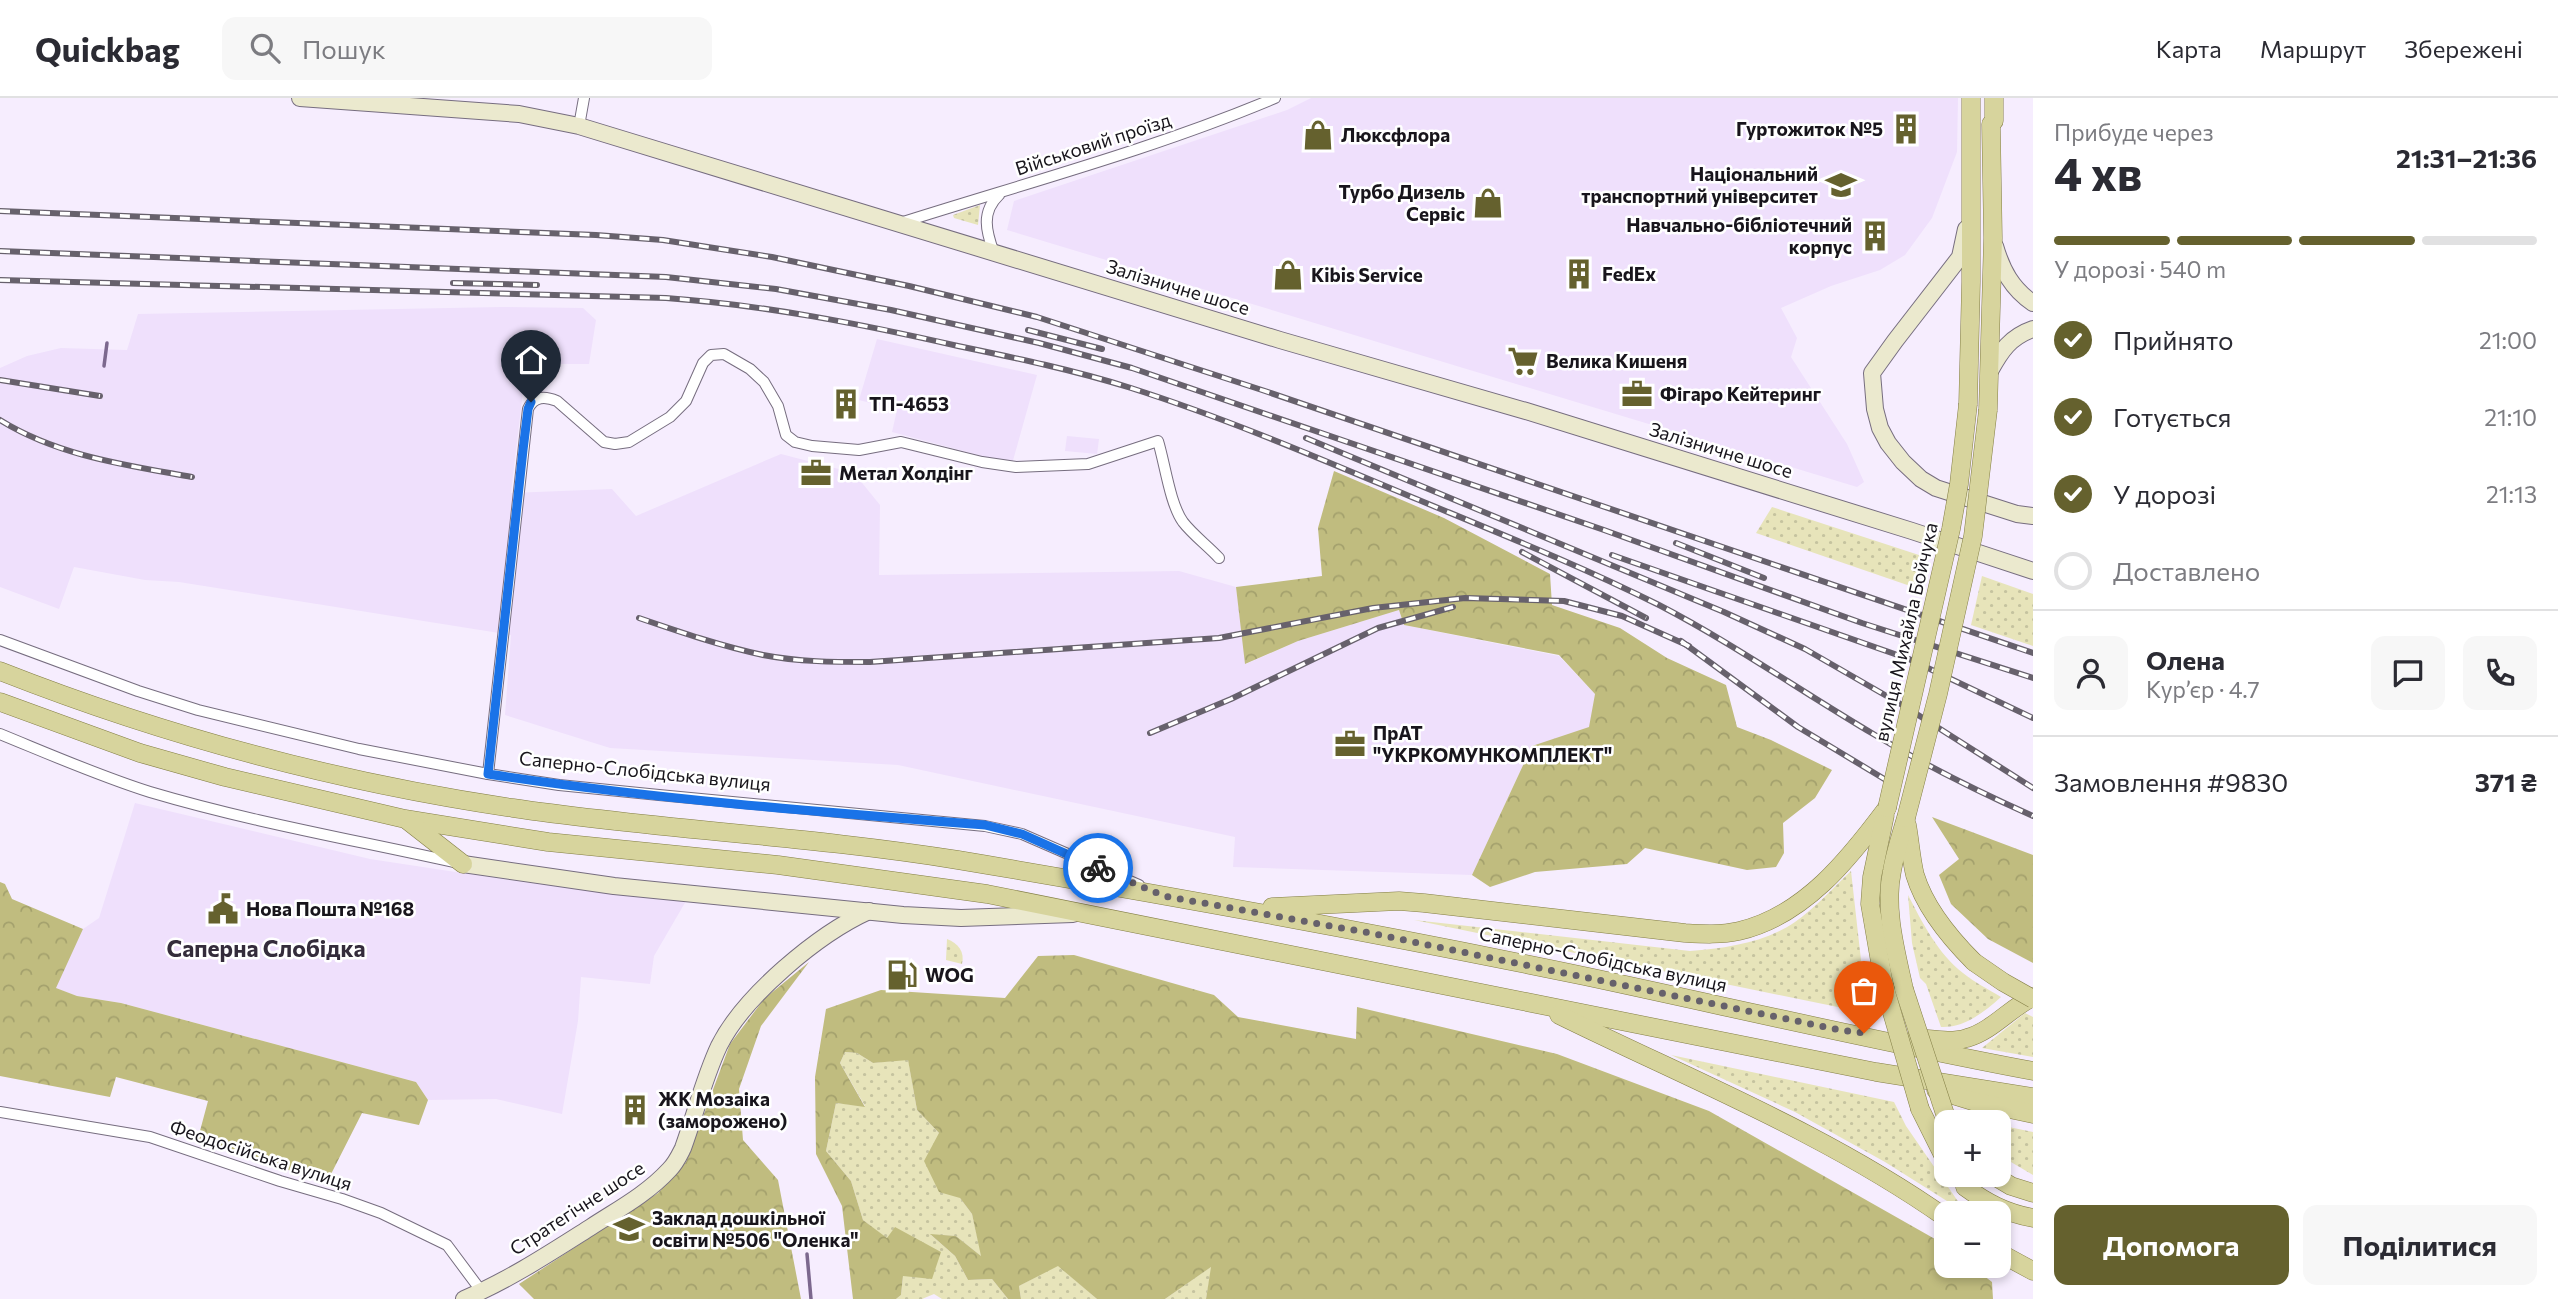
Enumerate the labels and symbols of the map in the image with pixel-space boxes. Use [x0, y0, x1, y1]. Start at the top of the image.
street label: Військовий проїзд [1012, 108, 1174, 180]
building icon: Гуртожиток №5 [1889, 112, 1923, 146]
place label: Гуртожиток №5 [1736, 117, 1883, 140]
shop icon: Люксфлора [1301, 118, 1335, 152]
place label: Люксфлора [1341, 123, 1450, 146]
place label: Національний транспортний університет [1581, 162, 1818, 207]
school or university icon: Національний транспортний університет [1824, 168, 1858, 202]
place label: Турбо Дизель Сервіс [1339, 180, 1465, 225]
shop icon: Турбо Дизель Сервіс [1471, 186, 1505, 220]
place label: Навчально-бібліотечний корпус [1626, 213, 1852, 258]
building icon: Навчально-бібліотечний корпус [1858, 219, 1892, 253]
street label: Залізничне шосе [1104, 254, 1253, 319]
building icon: FedEx [1562, 257, 1596, 291]
shop icon: Kibis Service [1271, 258, 1305, 292]
place label: FedEx [1602, 262, 1656, 285]
place label: Kibis Service [1311, 263, 1423, 286]
pin [501, 330, 561, 402]
supermarket icon: Велика Кишеня [1506, 344, 1540, 378]
place label: Велика Кишеня [1546, 349, 1687, 372]
office icon: Фігаро Кейтеринг [1620, 377, 1654, 411]
place label: Фігаро Кейтеринг [1660, 382, 1822, 405]
building icon: ТП-4653 [829, 387, 863, 421]
place label: ТП-4653 [869, 392, 949, 415]
street label: Залізничне шосе [1647, 417, 1796, 482]
office icon: Метал Холдінг [799, 456, 833, 490]
place label: Метал Холдінг [839, 461, 973, 484]
street label: вулиця Михайла Бойчука [1869, 520, 1942, 744]
place label: ПрАТ "УКРКОМУНКОМПЛЕКТ" [1373, 721, 1612, 766]
office icon: ПрАТ "УКРКОМУНКОМПЛЕКТ" [1333, 727, 1367, 761]
street label: Саперно-Слобідська вулиця [518, 746, 772, 795]
courier [1063, 833, 1133, 903]
public building icon: Нова Пошта №168 [206, 892, 240, 926]
place label: Нова Пошта №168 [246, 897, 414, 920]
street label: Саперно-Слобідська вулиця [1477, 921, 1729, 996]
district label: Саперна Слобідка [166, 934, 366, 962]
fuel station icon: WOG [885, 958, 919, 992]
pin [1834, 961, 1894, 1033]
place label: WOG [925, 963, 974, 986]
place label: ЖК Мозаіка (заморожено) [658, 1087, 787, 1132]
building icon: ЖК Мозаіка (заморожено) [618, 1093, 652, 1127]
street label: Феодосійська вулиця [167, 1114, 355, 1195]
street label: Стратегічне шосе [505, 1156, 648, 1260]
place label: Заклад дошкільної освіти №506 "Оленка" [652, 1206, 859, 1251]
school or university icon: Заклад дошкільної освіти №506 "Оленка" [612, 1212, 646, 1246]

